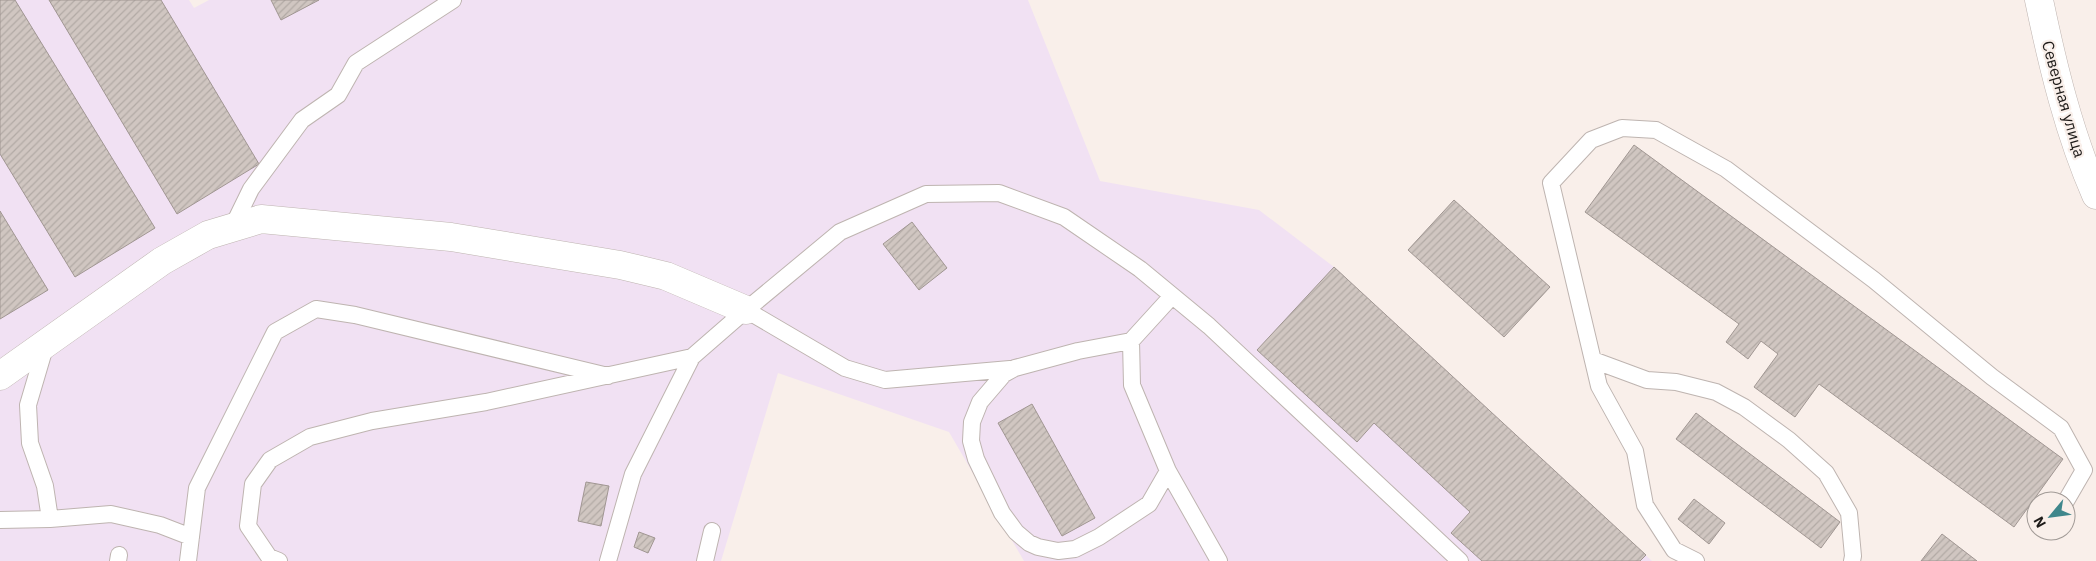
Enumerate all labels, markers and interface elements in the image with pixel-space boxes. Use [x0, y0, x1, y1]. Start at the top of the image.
street label: Северная улица [2038, 38, 2090, 160]
north arrow [2026, 491, 2076, 541]
text: N [2029, 514, 2050, 531]

